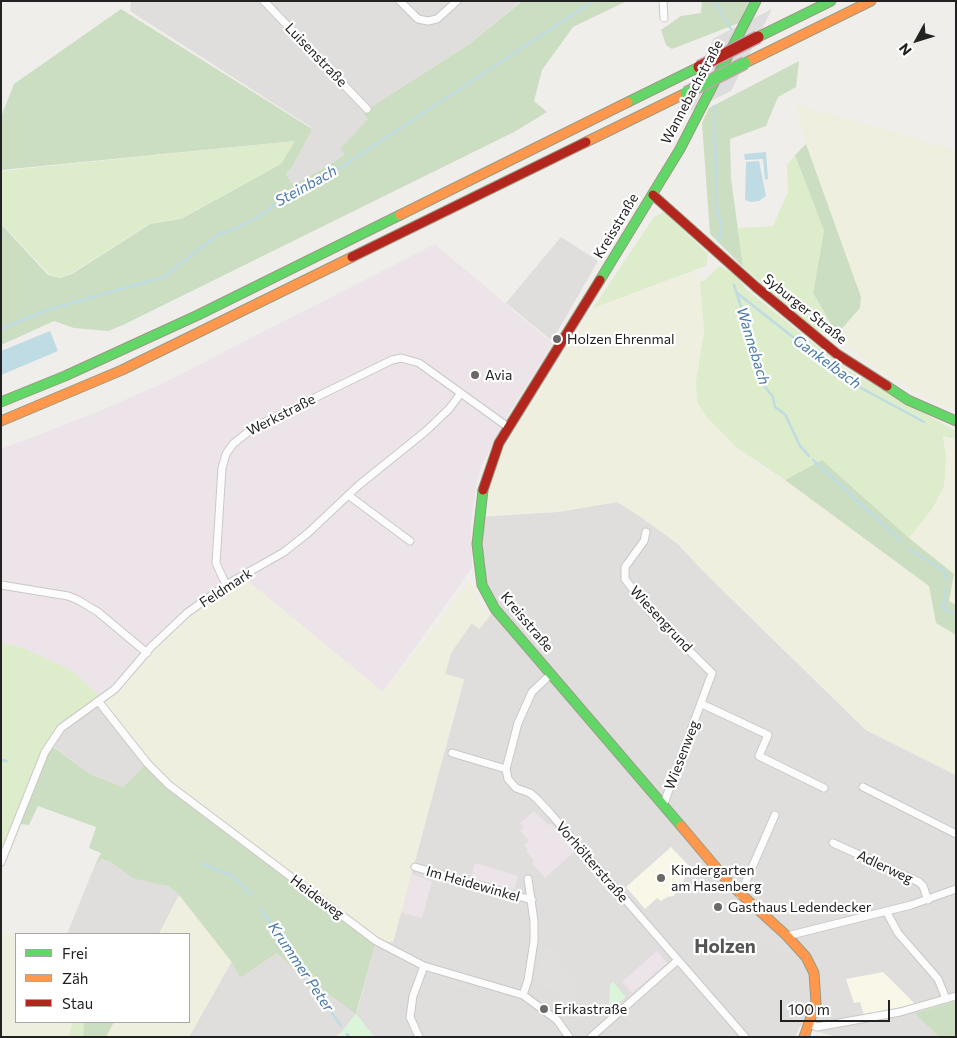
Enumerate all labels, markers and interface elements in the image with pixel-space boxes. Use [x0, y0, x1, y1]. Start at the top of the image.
north arrow [892, 15, 942, 65]
street label: Luisenstraße [282, 20, 350, 90]
street label: Wannebachstraße [657, 37, 727, 147]
text: N [895, 40, 915, 59]
water label: Steinbach [272, 162, 340, 210]
street label: Kreisstraße [590, 190, 642, 262]
street label: Syburger Straße [760, 270, 850, 348]
water label: Wannebach [733, 305, 773, 387]
place label: Holzen Ehrenmal [567, 331, 675, 347]
water label: Gankelbach [789, 331, 865, 393]
marker: Holzen Ehrenmal [551, 333, 563, 345]
place label: Avia [485, 367, 512, 383]
marker: Avia [469, 369, 481, 381]
street label: Werkstraße [244, 391, 318, 439]
street label: Feldmark [196, 565, 256, 611]
street label: Wiesengrund [626, 583, 696, 655]
street label: Kreisstraße [497, 589, 557, 655]
street label: Wiesenweg [661, 718, 703, 792]
street label: Vorhölterstraße [552, 818, 632, 906]
street label: Adlerweg [854, 847, 916, 887]
place label: Kindergarten am Hasenberg [671, 862, 762, 894]
street label: Im Heidewinkel [424, 863, 522, 905]
street label: Heideweg [287, 871, 347, 923]
marker: Kindergarten am Hasenberg [655, 872, 667, 884]
place label: Gasthaus Ledendecker [728, 899, 871, 915]
marker: Gasthaus Ledendecker [712, 901, 724, 913]
water label: Krummer Peter [264, 919, 338, 1015]
legend [15, 933, 190, 1023]
district label: Holzen [694, 936, 756, 958]
text: Frei [62, 944, 88, 962]
text: Zäh [62, 969, 88, 987]
scale bar [782, 990, 892, 1022]
text: Stau [62, 994, 93, 1012]
text: 100 m [788, 1000, 830, 1018]
place label: Erikastraße [554, 1001, 627, 1017]
marker: Erikastraße [538, 1003, 550, 1015]

